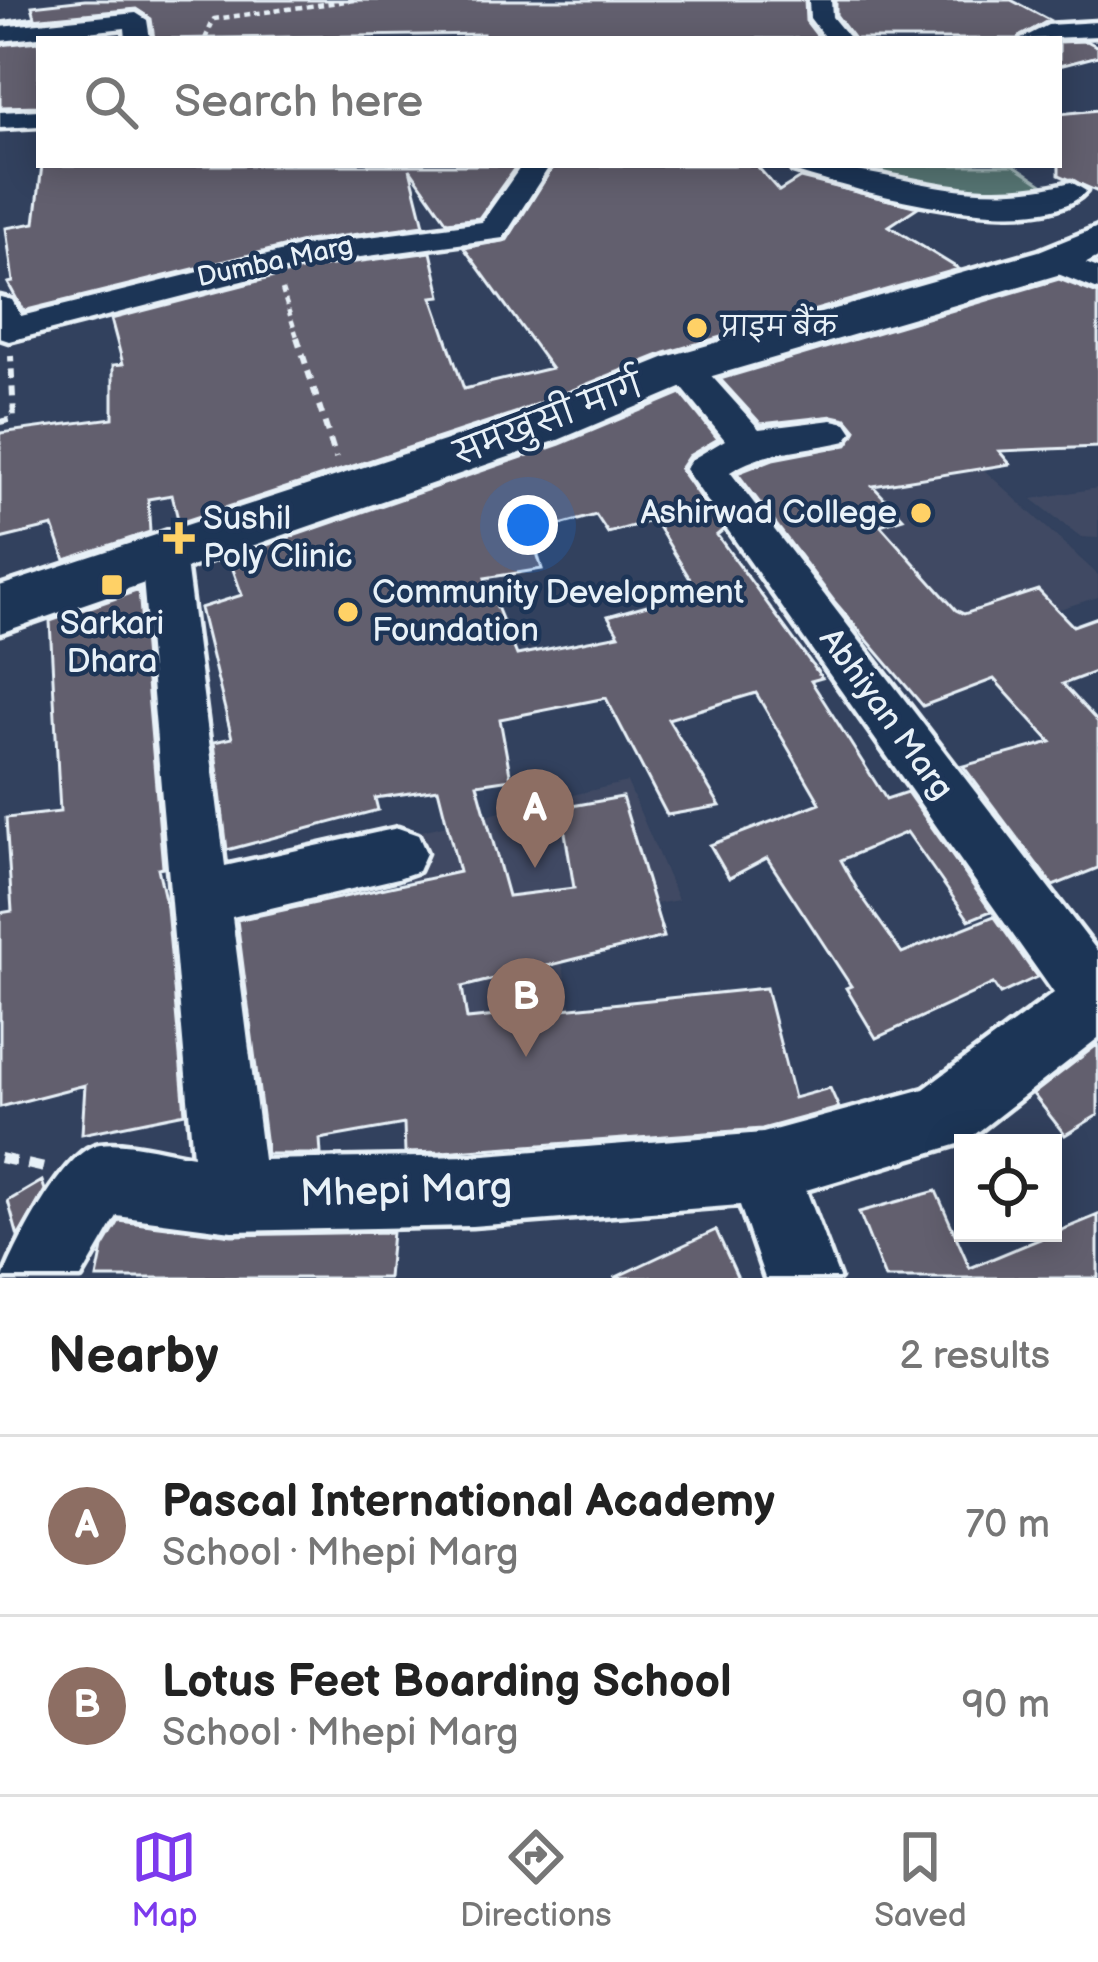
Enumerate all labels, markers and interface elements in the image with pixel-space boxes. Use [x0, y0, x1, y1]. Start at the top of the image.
search box [36, 36, 1062, 168]
icon: search [78, 69, 144, 135]
text: Search here [174, 75, 423, 130]
street label: Dumba Marg [194, 230, 356, 294]
place label: प्राइम बैंक [719, 303, 838, 344]
marker: प्राइम बैंक [684, 315, 710, 341]
street label: समखुसी मार्ग [445, 360, 652, 478]
place label: Ashirwad College [640, 493, 897, 533]
your location [498, 495, 558, 555]
place label: Sushil Poly Clinic [203, 499, 353, 577]
marker: Ashirwad College [908, 500, 934, 526]
marker: Sushil Poly Clinic [166, 525, 192, 551]
marker: Sarkari Dhara [99, 572, 125, 598]
place label: Community Development Foundation [372, 573, 744, 651]
marker: Community Development Foundation [335, 599, 361, 625]
place label: Sarkari Dhara [60, 604, 164, 682]
street label: Abhiyan Marg [810, 620, 962, 808]
pin: A [496, 769, 574, 868]
pin: B [487, 958, 565, 1057]
map controls [954, 1134, 1062, 1242]
button: locate [954, 1134, 1062, 1242]
street label: Mhepi Marg [299, 1164, 513, 1218]
text: Nearby [48, 1326, 219, 1387]
text: 2 results [899, 1333, 1050, 1380]
text: Pascal International Academy [162, 1475, 775, 1530]
text: A [75, 1502, 99, 1549]
text: 70 m [965, 1502, 1050, 1549]
text: School · Mhepi Marg [162, 1530, 519, 1577]
text: Lotus Feet Boarding School [162, 1655, 732, 1710]
text: B [73, 1682, 101, 1729]
text: 90 m [962, 1682, 1050, 1729]
text: School · Mhepi Marg [162, 1710, 519, 1757]
tab: Map [131, 1824, 198, 1936]
tab: Directions [460, 1824, 612, 1936]
tab: Saved [874, 1824, 967, 1936]

